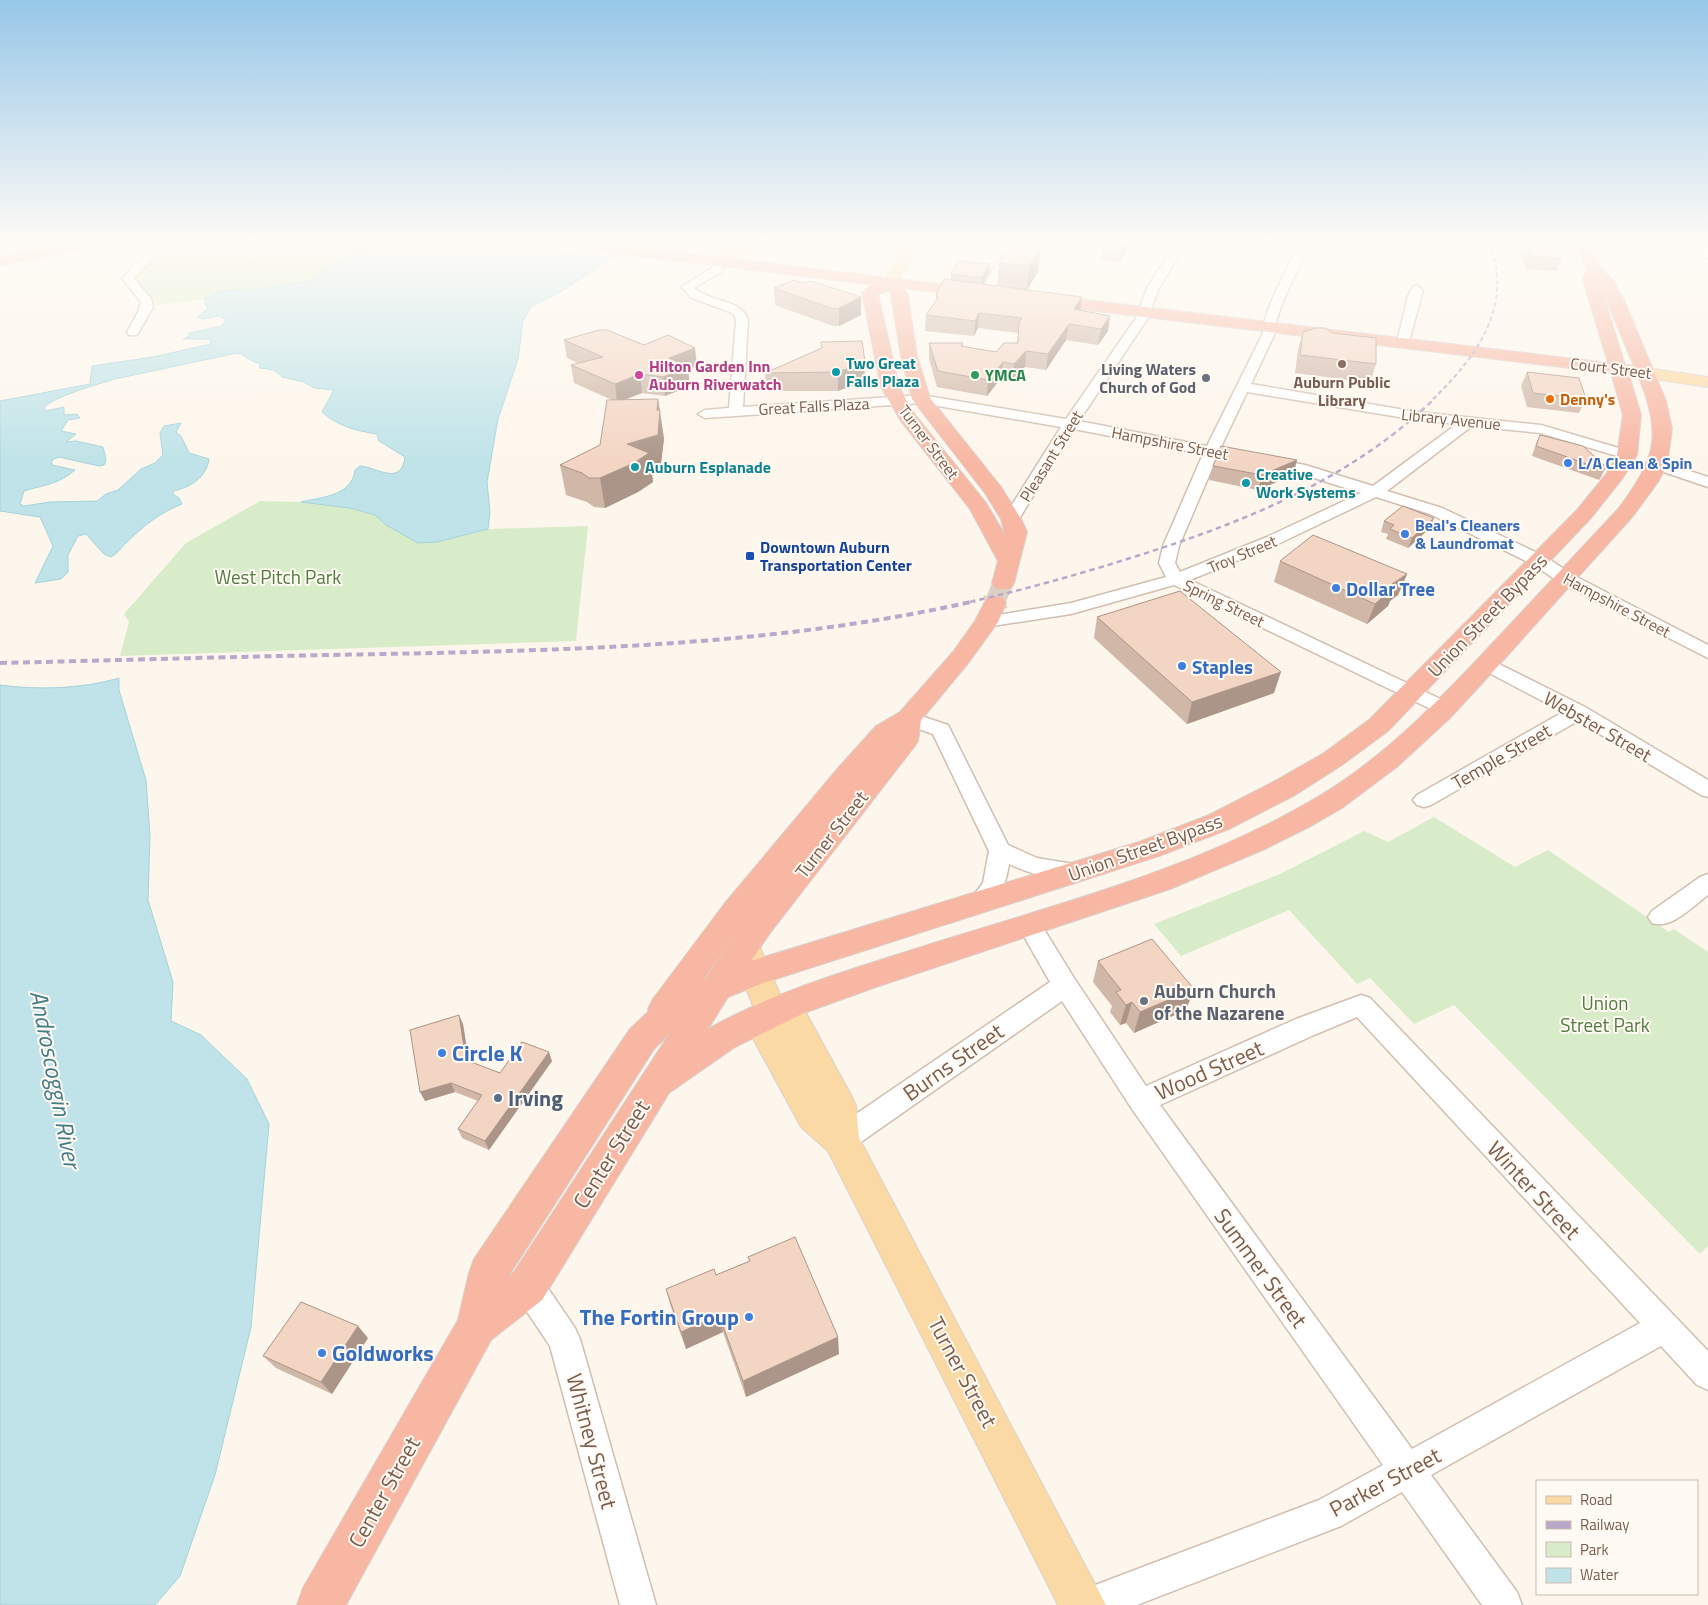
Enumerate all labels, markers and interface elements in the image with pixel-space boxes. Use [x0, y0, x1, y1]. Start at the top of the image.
place label: Two Great Falls Plaza [846, 351, 919, 393]
street label: Court Street [1569, 351, 1653, 385]
place label: Hilton Garden Inn Auburn Riverwatch [649, 354, 782, 396]
place label: Living Waters Church of God [1099, 357, 1196, 399]
marker: Auburn Public Library [1336, 358, 1348, 370]
place label: YMCA [985, 363, 1026, 387]
marker: Two Great Falls Plaza [830, 366, 842, 378]
marker: Hilton Garden Inn Auburn Riverwatch [633, 369, 645, 381]
marker: YMCA [969, 369, 981, 381]
place label: Auburn Public Library [1294, 370, 1390, 412]
marker: Living Waters Church of God [1200, 372, 1212, 384]
place label: Denny's [1560, 387, 1615, 411]
street label: Great Falls Plaza [758, 391, 870, 421]
marker: Denny's [1544, 393, 1556, 405]
street label: Turner Street [893, 400, 965, 485]
street label: Library Avenue [1400, 402, 1502, 436]
street label: Pleasant Street [1013, 405, 1089, 506]
street label: Hampshire Street [1110, 420, 1231, 466]
place label: L/A Clean & Spin [1578, 451, 1692, 475]
place label: Auburn Esplanade [645, 455, 771, 479]
marker: L/A Clean & Spin [1562, 457, 1574, 469]
marker: Auburn Esplanade [629, 461, 641, 473]
place label: Creative Work Systems [1256, 462, 1356, 504]
marker: Creative Work Systems [1240, 477, 1252, 489]
place label: Beal's Cleaners & Laundromat [1415, 513, 1520, 555]
marker: Beal's Cleaners & Laundromat [1399, 528, 1411, 540]
street label: Troy Street [1204, 529, 1281, 579]
place label: Downtown Auburn Transportation Center [760, 535, 912, 577]
street label: Union Street Bypass [1420, 546, 1554, 683]
marker: Downtown Auburn Transportation Center [744, 550, 756, 562]
park label: West Pitch Park [215, 562, 341, 591]
street label: Hampshire Street [1559, 567, 1675, 644]
street label: Spring Street [1179, 573, 1269, 633]
place label: Dollar Tree [1346, 574, 1435, 603]
marker: Dollar Tree [1330, 582, 1342, 594]
place label: Staples [1192, 652, 1253, 681]
marker: Staples [1176, 660, 1188, 672]
street label: Webster Street [1538, 683, 1658, 769]
street label: Temple Street [1446, 716, 1557, 796]
street label: Turner Street [787, 784, 875, 884]
street label: Union Street Bypass [1064, 806, 1226, 888]
place label: Auburn Church of the Nazarene [1154, 976, 1285, 1027]
water label: Androscoggin River [21, 987, 92, 1174]
park label: Union Street Park [1560, 988, 1650, 1039]
marker: Auburn Church of the Nazarene [1138, 995, 1150, 1007]
street label: Burns Street [896, 1015, 1011, 1109]
street label: Wood Street [1149, 1031, 1269, 1109]
place label: Circle K [452, 1036, 523, 1070]
marker: Circle K [436, 1047, 448, 1059]
place label: Irving [508, 1081, 563, 1115]
marker: Irving [492, 1092, 504, 1104]
street label: Center Street [564, 1093, 658, 1215]
street label: Winter Street [1479, 1133, 1589, 1247]
street label: Summer Street [1206, 1201, 1316, 1335]
place label: The Fortin Group [580, 1300, 739, 1334]
marker: The Fortin Group [743, 1311, 755, 1323]
street label: Turner Street [920, 1311, 1007, 1434]
place label: Goldworks [332, 1336, 434, 1370]
marker: Goldworks [316, 1347, 328, 1359]
street label: Whitney Street [558, 1370, 626, 1513]
street label: Center Street [339, 1430, 429, 1554]
street label: Parker Street [1323, 1438, 1447, 1526]
legend [1536, 1480, 1698, 1595]
text: Road [1580, 1488, 1612, 1511]
text: Railway [1580, 1513, 1630, 1536]
text: Park [1580, 1538, 1609, 1561]
text: Water [1580, 1563, 1619, 1586]

